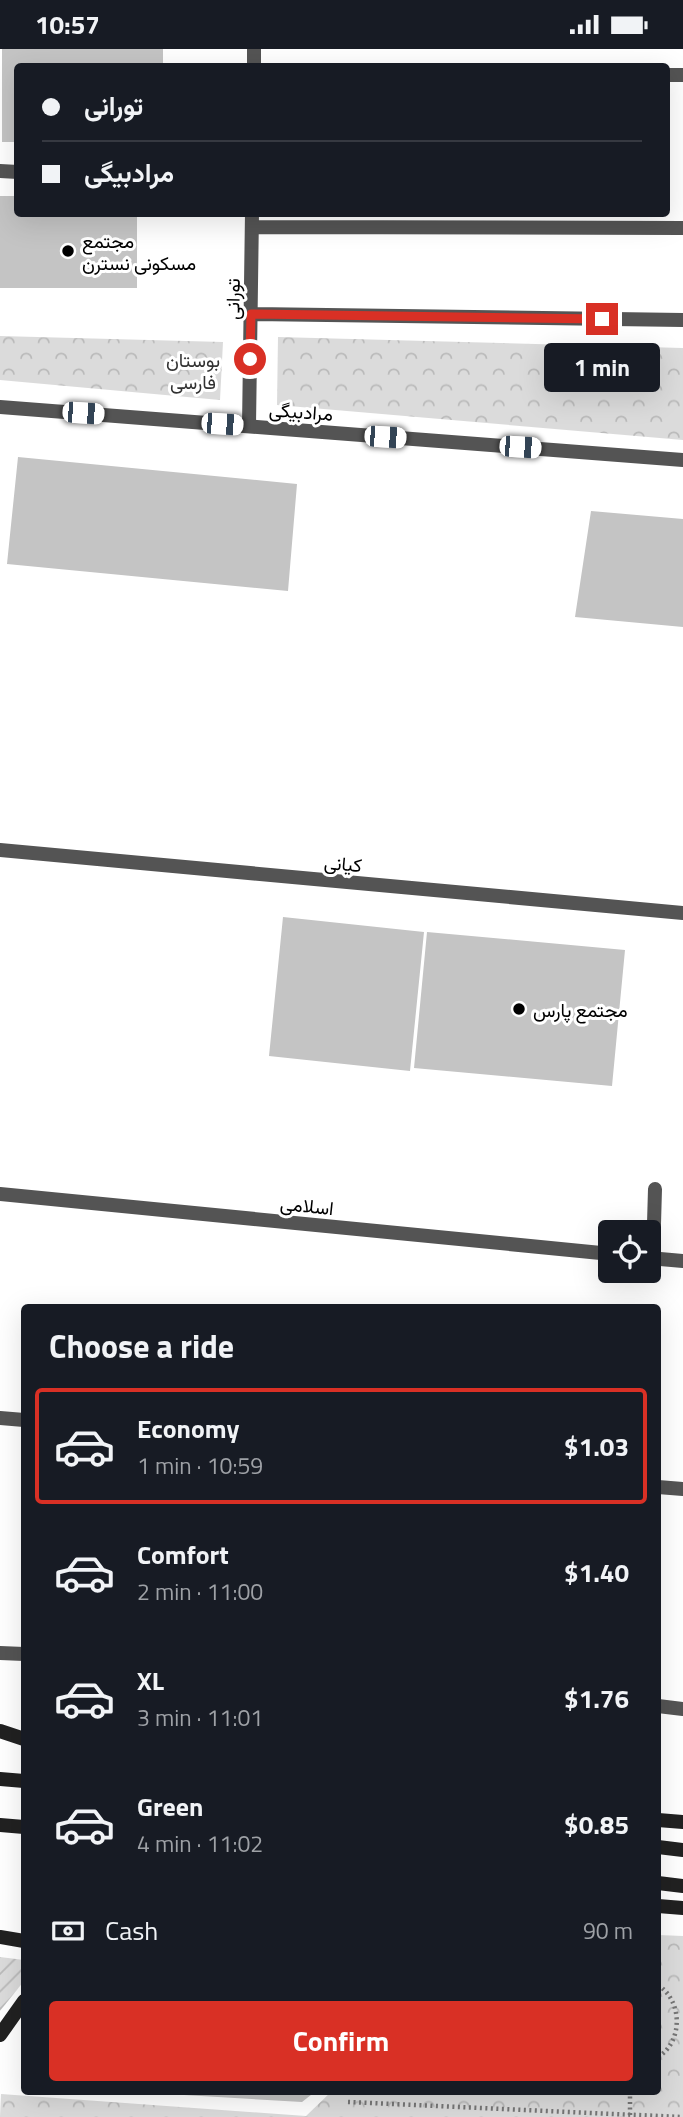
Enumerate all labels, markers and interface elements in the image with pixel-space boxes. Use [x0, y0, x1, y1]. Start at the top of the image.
text: 10:57 [35, 5, 100, 44]
text: تورانی [84, 86, 143, 125]
text: مرادبیگی [84, 153, 174, 192]
place label: مجتمع مسکونی نسترن [82, 226, 196, 277]
marker: مجتمع مسکونی نسترن [60, 243, 76, 259]
street label: تورانی [217, 278, 247, 320]
route end [586, 303, 618, 335]
route start [234, 343, 266, 375]
callout: 1 min [544, 343, 660, 393]
park label: بوستان فارسی [166, 345, 220, 396]
text: 1 min [574, 350, 630, 385]
street label: مرادبیگی [268, 394, 334, 428]
car [62, 401, 105, 425]
car [201, 412, 244, 436]
car [364, 425, 407, 449]
car [499, 435, 542, 459]
street label: کیانی [323, 847, 363, 879]
place label: مجتمع پارس [533, 995, 628, 1024]
marker: مجتمع پارس [511, 1001, 527, 1017]
street label: اسلامی [279, 1188, 335, 1222]
map controls [598, 1220, 661, 1283]
button: locate [598, 1220, 661, 1283]
text: Choose a ride [49, 1322, 234, 1370]
text: Economy [137, 1409, 239, 1448]
icon: car [53, 1415, 116, 1478]
text: $1.03 [564, 1427, 629, 1466]
text: 1 min · 10:59 [137, 1448, 263, 1483]
text: Comfort [137, 1535, 229, 1574]
icon: car [53, 1541, 116, 1604]
text: $1.40 [564, 1553, 629, 1592]
text: 2 min · 11:00 [137, 1574, 263, 1609]
text: XL [137, 1661, 164, 1700]
icon: car [53, 1667, 116, 1730]
text: $1.76 [564, 1679, 629, 1718]
text: 3 min · 11:01 [137, 1700, 263, 1735]
text: Green [137, 1787, 203, 1826]
icon: car [53, 1793, 116, 1856]
text: $0.85 [564, 1805, 629, 1844]
text: 4 min · 11:02 [137, 1826, 263, 1861]
text: Cash [105, 1911, 158, 1950]
icon: cash [49, 1912, 87, 1950]
text: 90 m [583, 1913, 633, 1948]
button: Confirm [49, 2001, 633, 2081]

